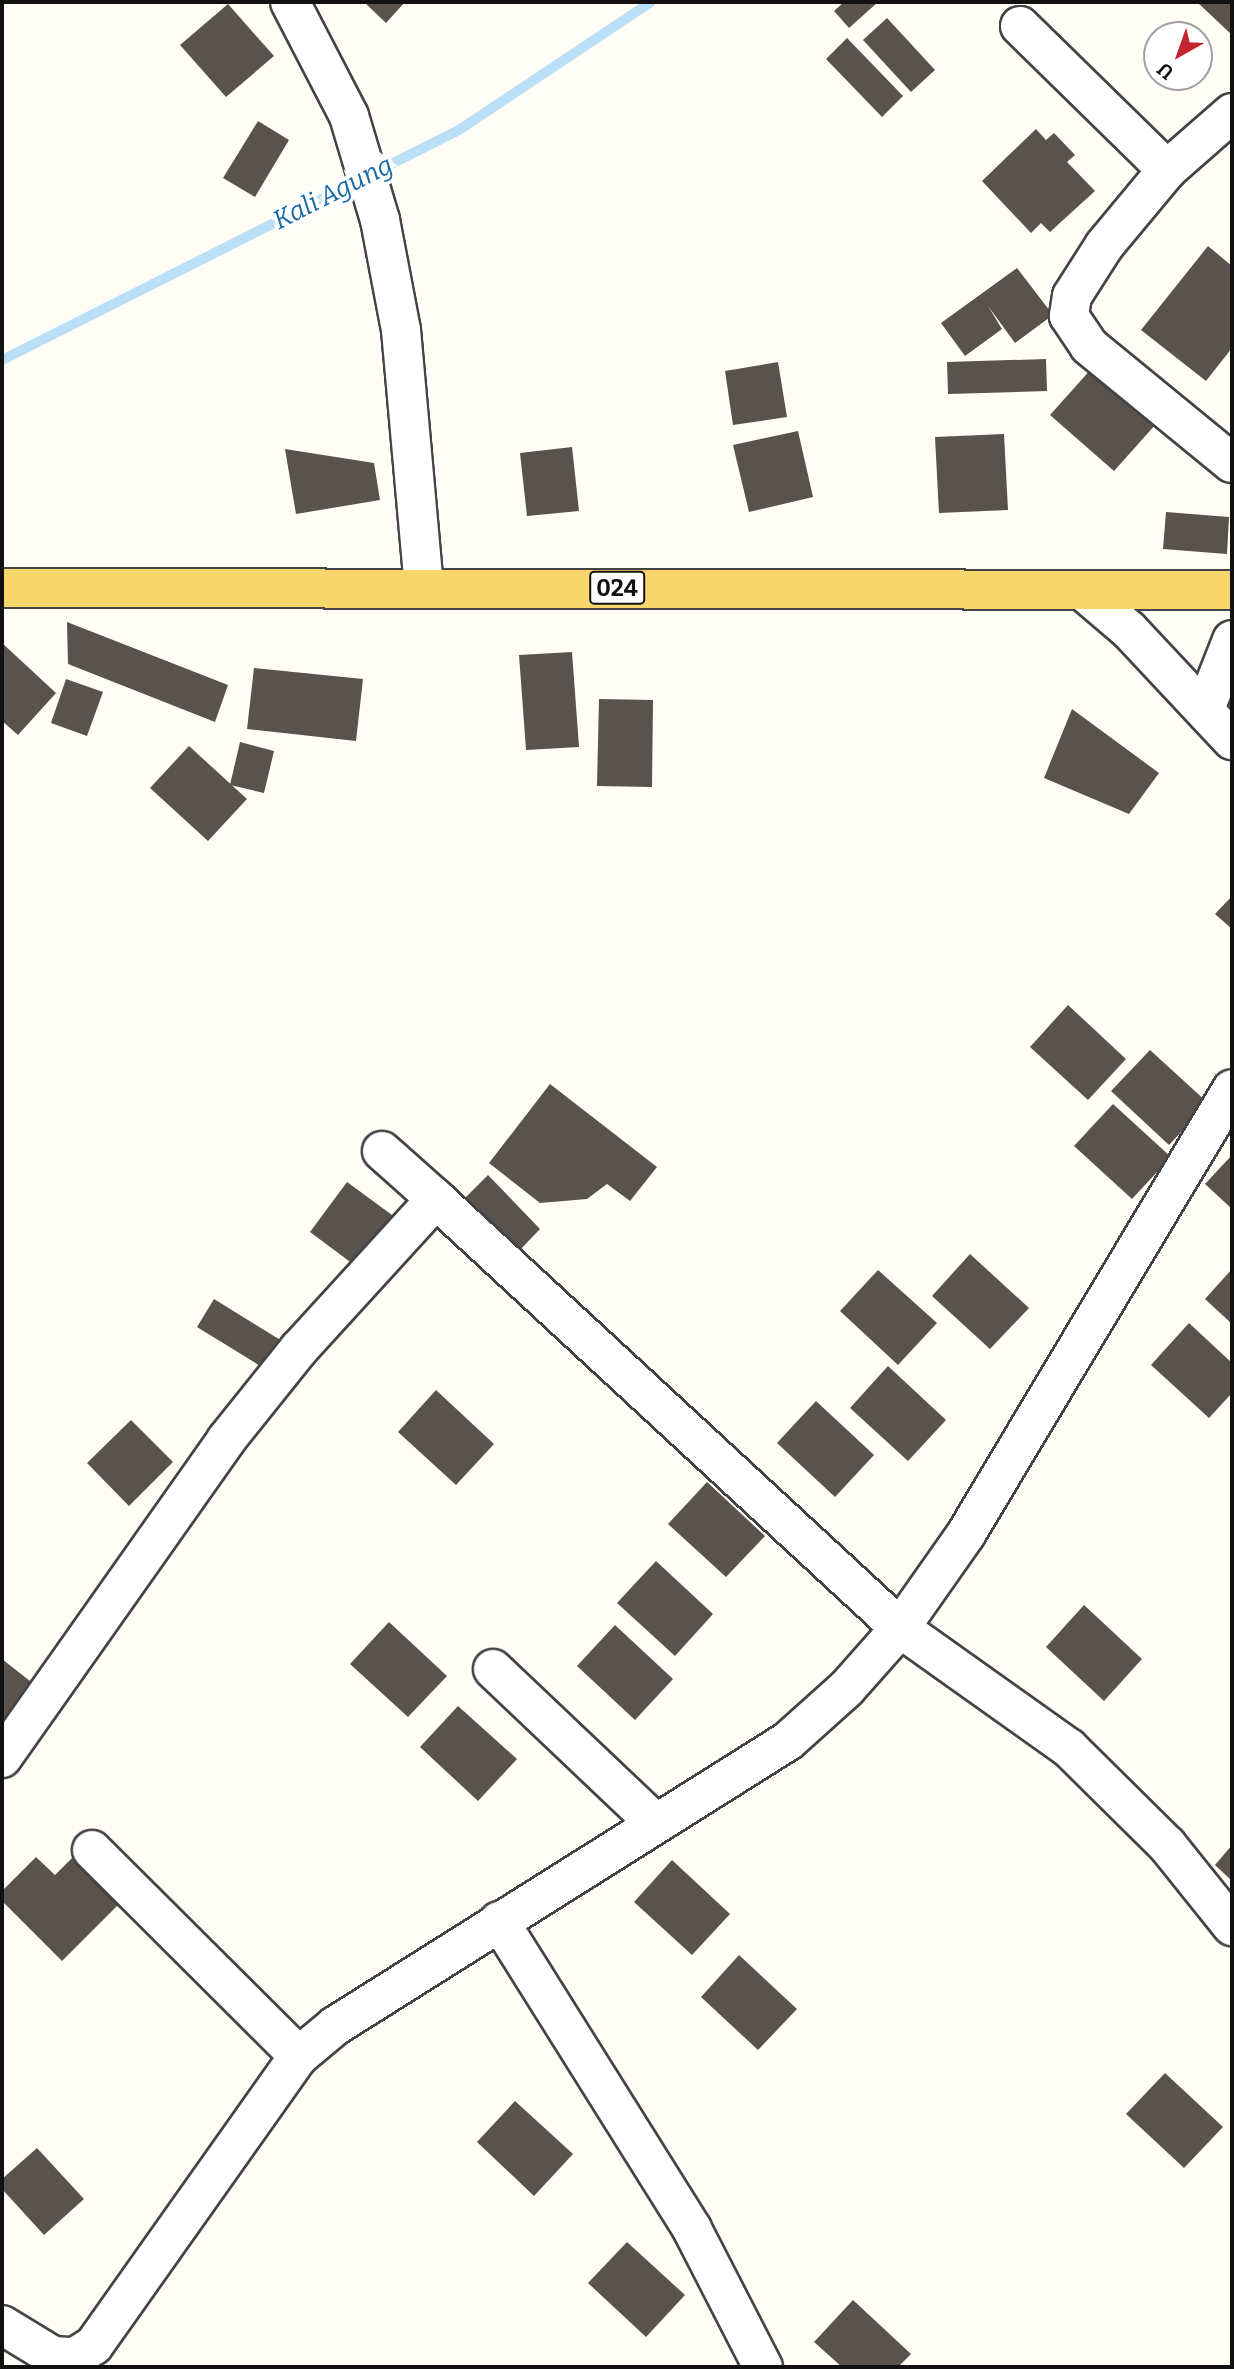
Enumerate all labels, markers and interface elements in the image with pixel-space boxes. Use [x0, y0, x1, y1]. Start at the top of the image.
north arrow [1143, 21, 1213, 91]
text: U [1153, 58, 1178, 84]
water label: Kali Agung [268, 150, 398, 236]
road number: 024 [589, 568, 645, 608]

